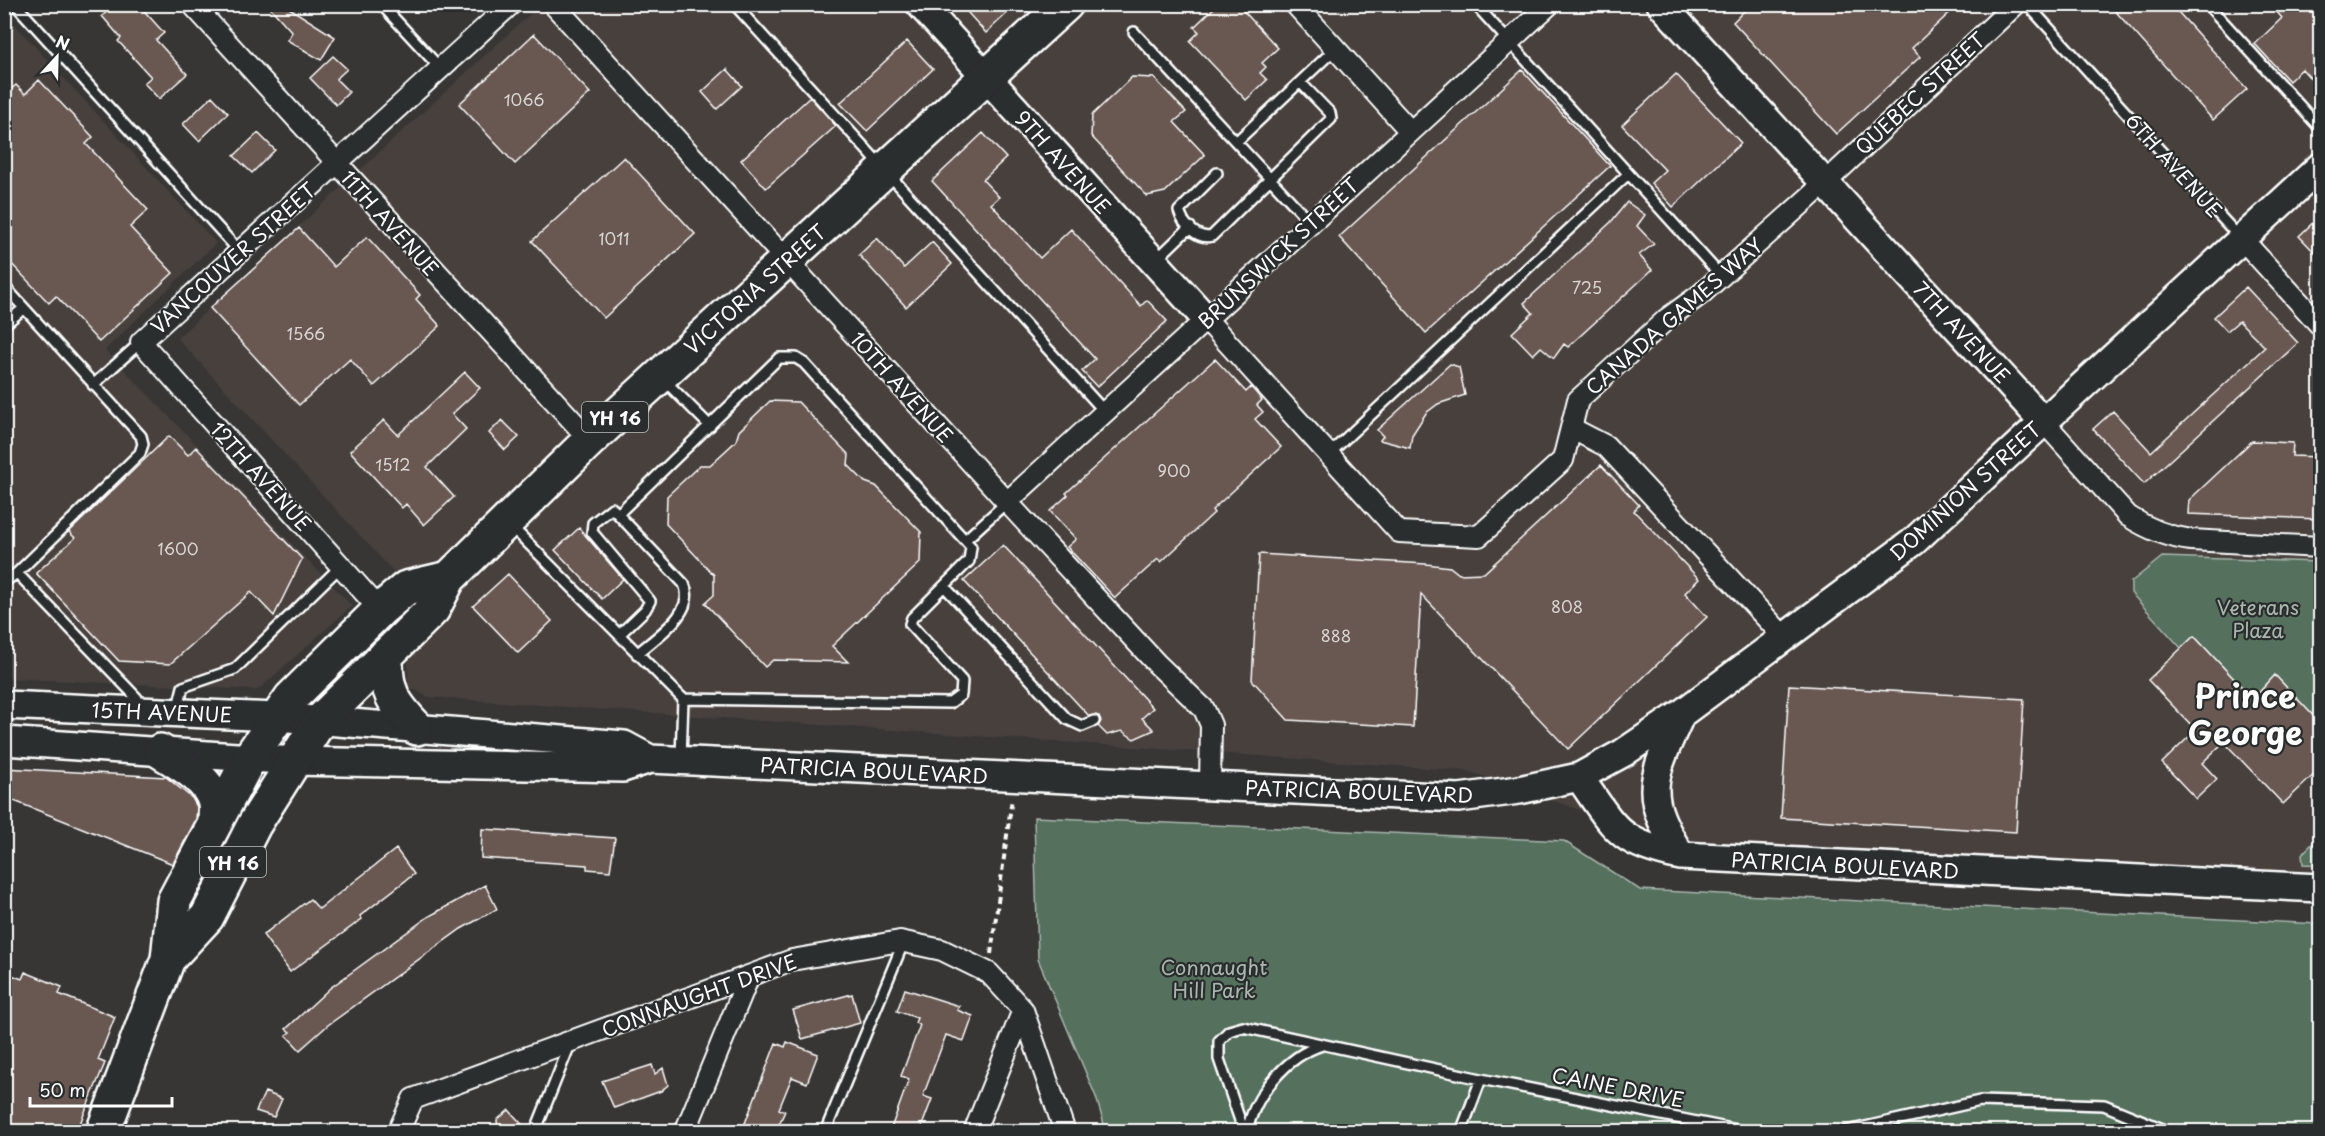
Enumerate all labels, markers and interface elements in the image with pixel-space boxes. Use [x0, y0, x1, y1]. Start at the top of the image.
street label: QUEBEC STREET [1848, 24, 1992, 161]
north arrow [27, 27, 87, 87]
text: N [53, 29, 73, 56]
house number: 1066 [504, 87, 544, 111]
street label: 9TH AVENUE [1008, 103, 1118, 221]
street label: 6TH AVENUE [2119, 106, 2229, 224]
street label: 11TH AVENUE [334, 163, 446, 283]
street label: BRUNSWICK STREET [1191, 170, 1365, 336]
street label: VANCOUVER STREET [144, 175, 323, 341]
street label: VICTORIA STREET [677, 217, 833, 361]
house number: 1011 [598, 226, 630, 250]
street label: CANADA GAMES WAY [1579, 230, 1770, 402]
street label: 7TH AVENUE [1907, 274, 2017, 390]
house number: 725 [1572, 275, 1602, 299]
house number: 1566 [287, 321, 325, 345]
street label: 10TH AVENUE [844, 325, 960, 449]
road number: YH 16 [582, 402, 648, 432]
street label: DOMINION STREET [1882, 414, 2048, 567]
street label: 12TH AVENUE [204, 415, 318, 537]
house number: 1512 [375, 452, 411, 476]
house number: 900 [1158, 458, 1190, 482]
house number: 1600 [158, 536, 198, 560]
park label: Veterans Plaza [2217, 592, 2299, 645]
house number: 808 [1551, 594, 1583, 618]
house number: 888 [1321, 623, 1351, 647]
district label: Prince George [2187, 671, 2303, 756]
street label: 15TH AVENUE [91, 695, 233, 729]
street label: PATRICIA BOULEVARD [759, 749, 989, 791]
street label: PATRICIA BOULEVARD [1244, 772, 1474, 810]
street label: PATRICIA BOULEVARD [1730, 844, 1960, 886]
road number: YH 16 [200, 847, 266, 877]
street label: CONNAUGHT DRIVE [597, 946, 801, 1044]
park label: Connaught Hill Park [1161, 952, 1267, 1005]
street label: CAINE DRIVE [1549, 1059, 1687, 1115]
scale bar [30, 1070, 172, 1108]
text: 50 m [39, 1076, 86, 1103]

